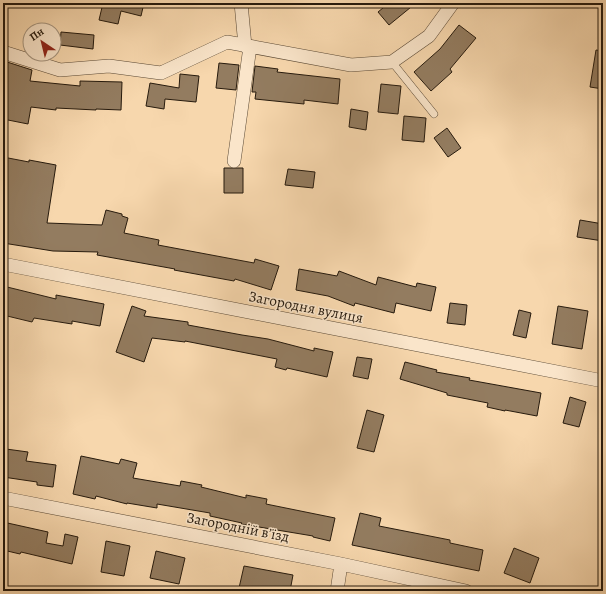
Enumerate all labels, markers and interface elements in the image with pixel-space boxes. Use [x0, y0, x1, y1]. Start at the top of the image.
north arrow [22, 22, 62, 62]
text: Пн [26, 24, 47, 44]
street label: Загородня вулиця [247, 286, 365, 328]
street label: Загородній вʼїзд [185, 507, 291, 547]

